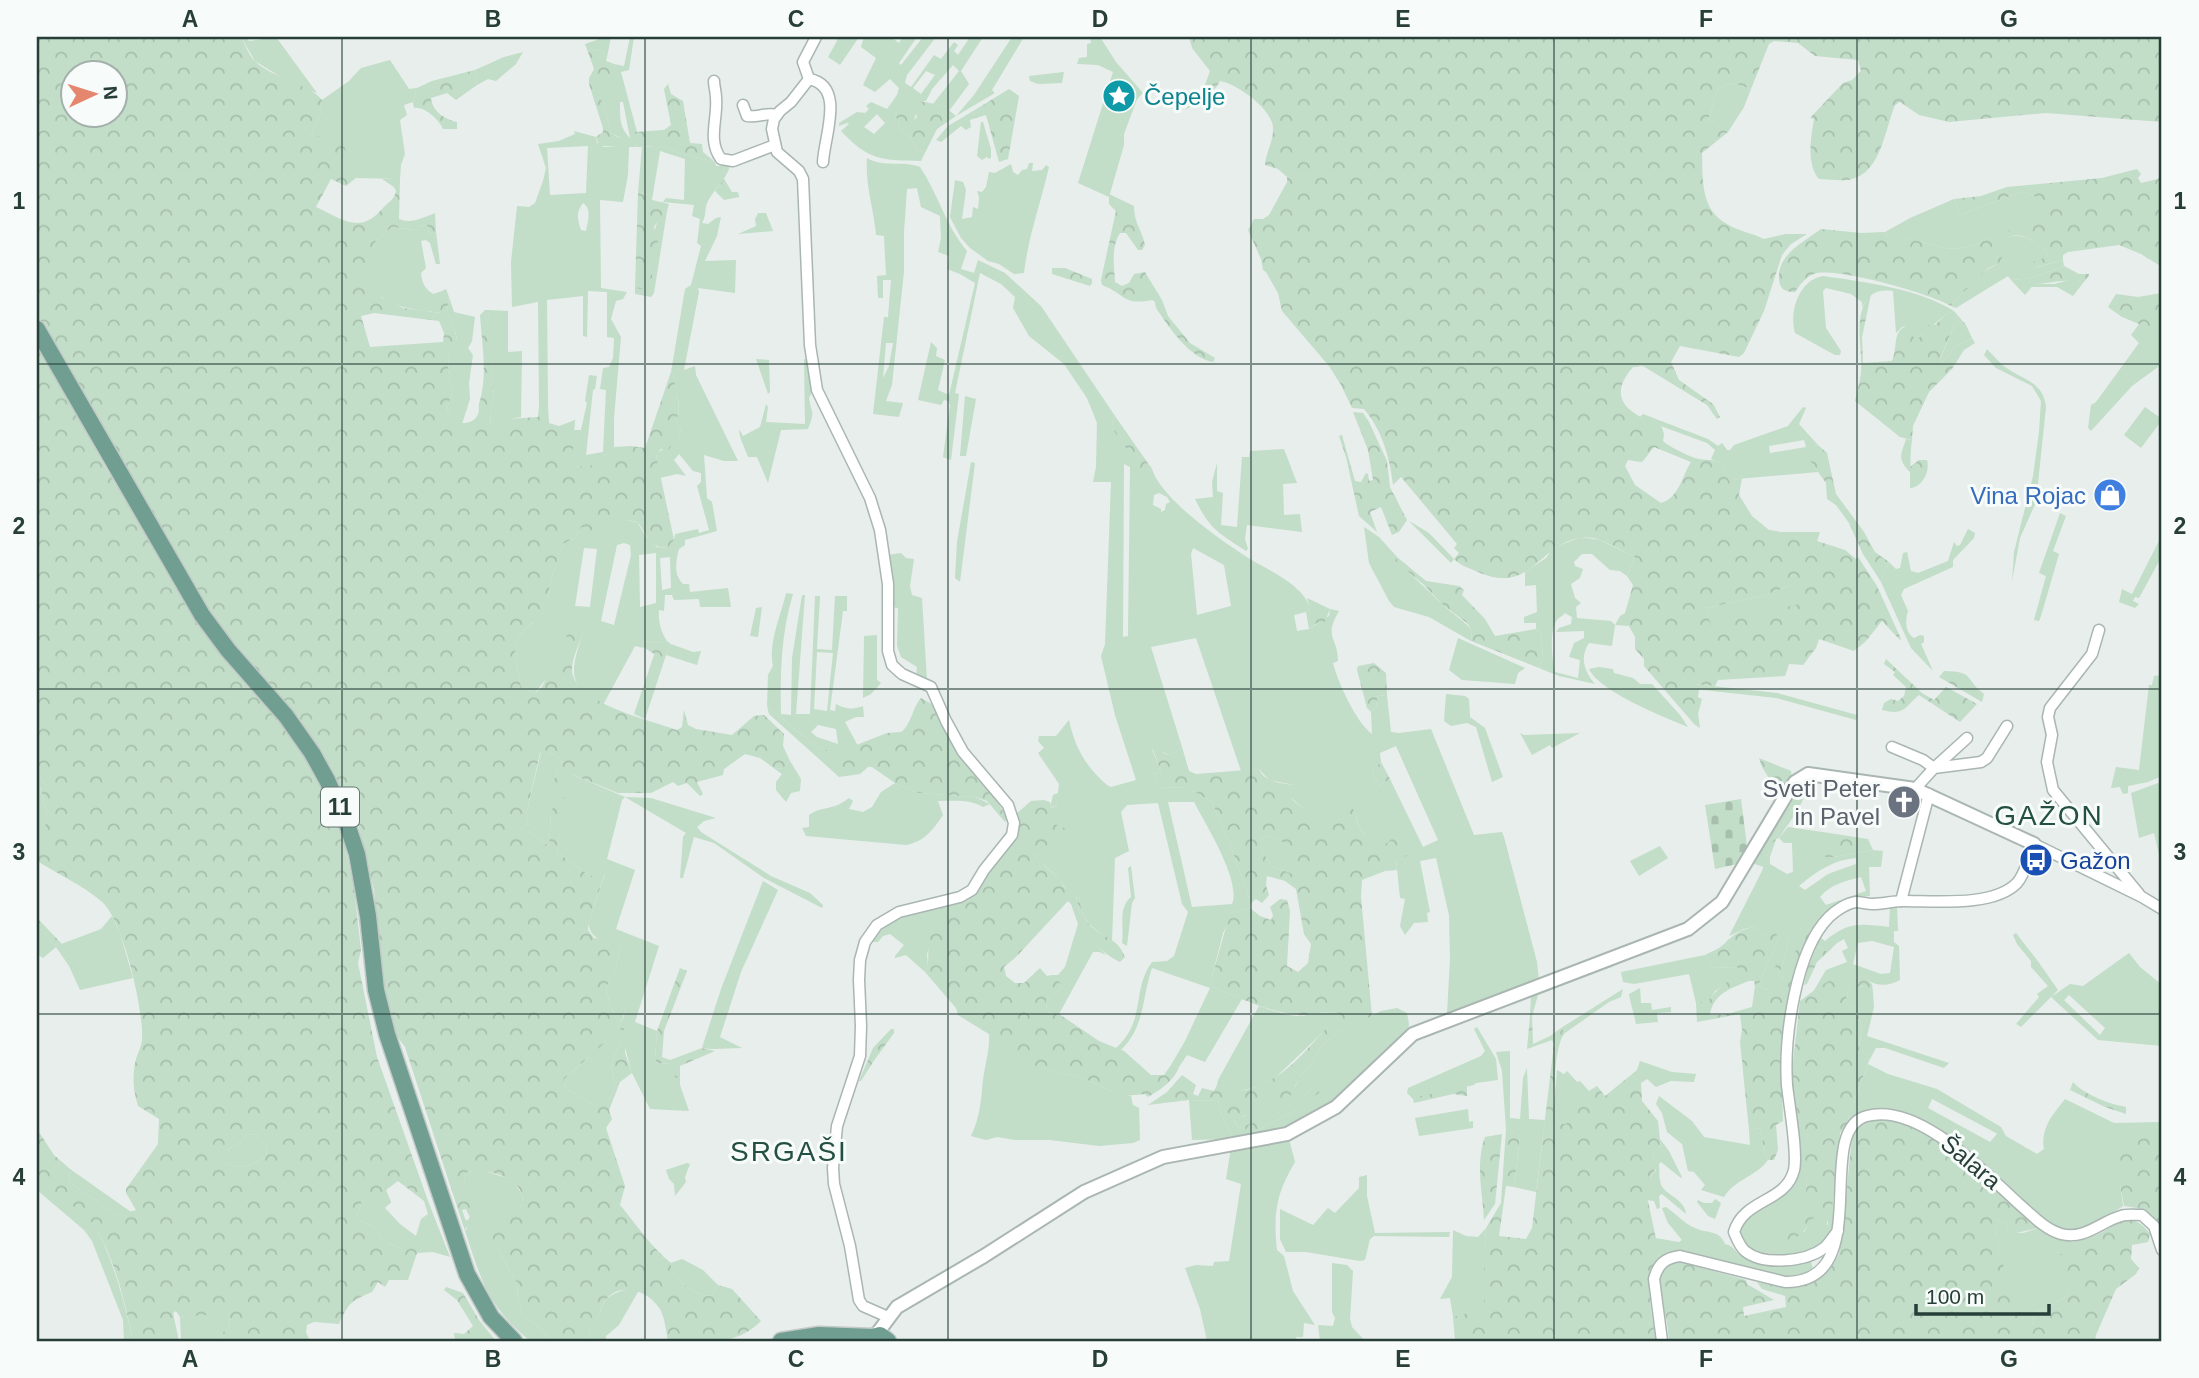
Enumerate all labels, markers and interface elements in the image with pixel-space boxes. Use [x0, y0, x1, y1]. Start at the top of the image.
text: A [182, 6, 198, 32]
text: B [485, 6, 501, 32]
text: C [788, 6, 804, 32]
text: D [1092, 6, 1108, 32]
text: E [1395, 6, 1411, 32]
text: F [1699, 6, 1713, 32]
text: G [2000, 6, 2018, 32]
north arrow [60, 60, 130, 130]
place icon: Čepelje [1100, 77, 1138, 115]
place label: Čepelje [1144, 83, 1225, 110]
text: N [100, 85, 121, 100]
text: 1 [13, 188, 26, 214]
text: 1 [2174, 188, 2187, 214]
shop icon: Vina Rojac [2091, 476, 2129, 514]
place label: Vina Rojac [1970, 482, 2086, 509]
text: 2 [13, 513, 25, 539]
text: 2 [2174, 513, 2186, 539]
place label: Sveti Peter in Pavel [1763, 775, 1880, 830]
church icon: Sveti Peter in Pavel [1885, 783, 1923, 821]
road number: 11 [321, 788, 359, 827]
district label: GAŽON [1994, 800, 2104, 831]
text: 3 [13, 839, 25, 865]
text: 3 [2174, 839, 2186, 865]
bus stop icon: Gažon [2017, 841, 2055, 879]
place label: Gažon [2060, 847, 2131, 874]
street label: Šalara [1936, 1129, 2007, 1195]
district label: SRGAŠI [730, 1136, 848, 1167]
text: 4 [13, 1164, 26, 1190]
text: 4 [2174, 1164, 2187, 1190]
scale bar [1916, 1273, 2048, 1317]
text: 100 m [1926, 1285, 1984, 1308]
text: A [182, 1346, 198, 1372]
text: B [485, 1346, 501, 1372]
text: C [788, 1346, 804, 1372]
text: D [1092, 1346, 1108, 1372]
text: E [1395, 1346, 1411, 1372]
text: F [1699, 1346, 1713, 1372]
text: G [2000, 1346, 2018, 1372]

